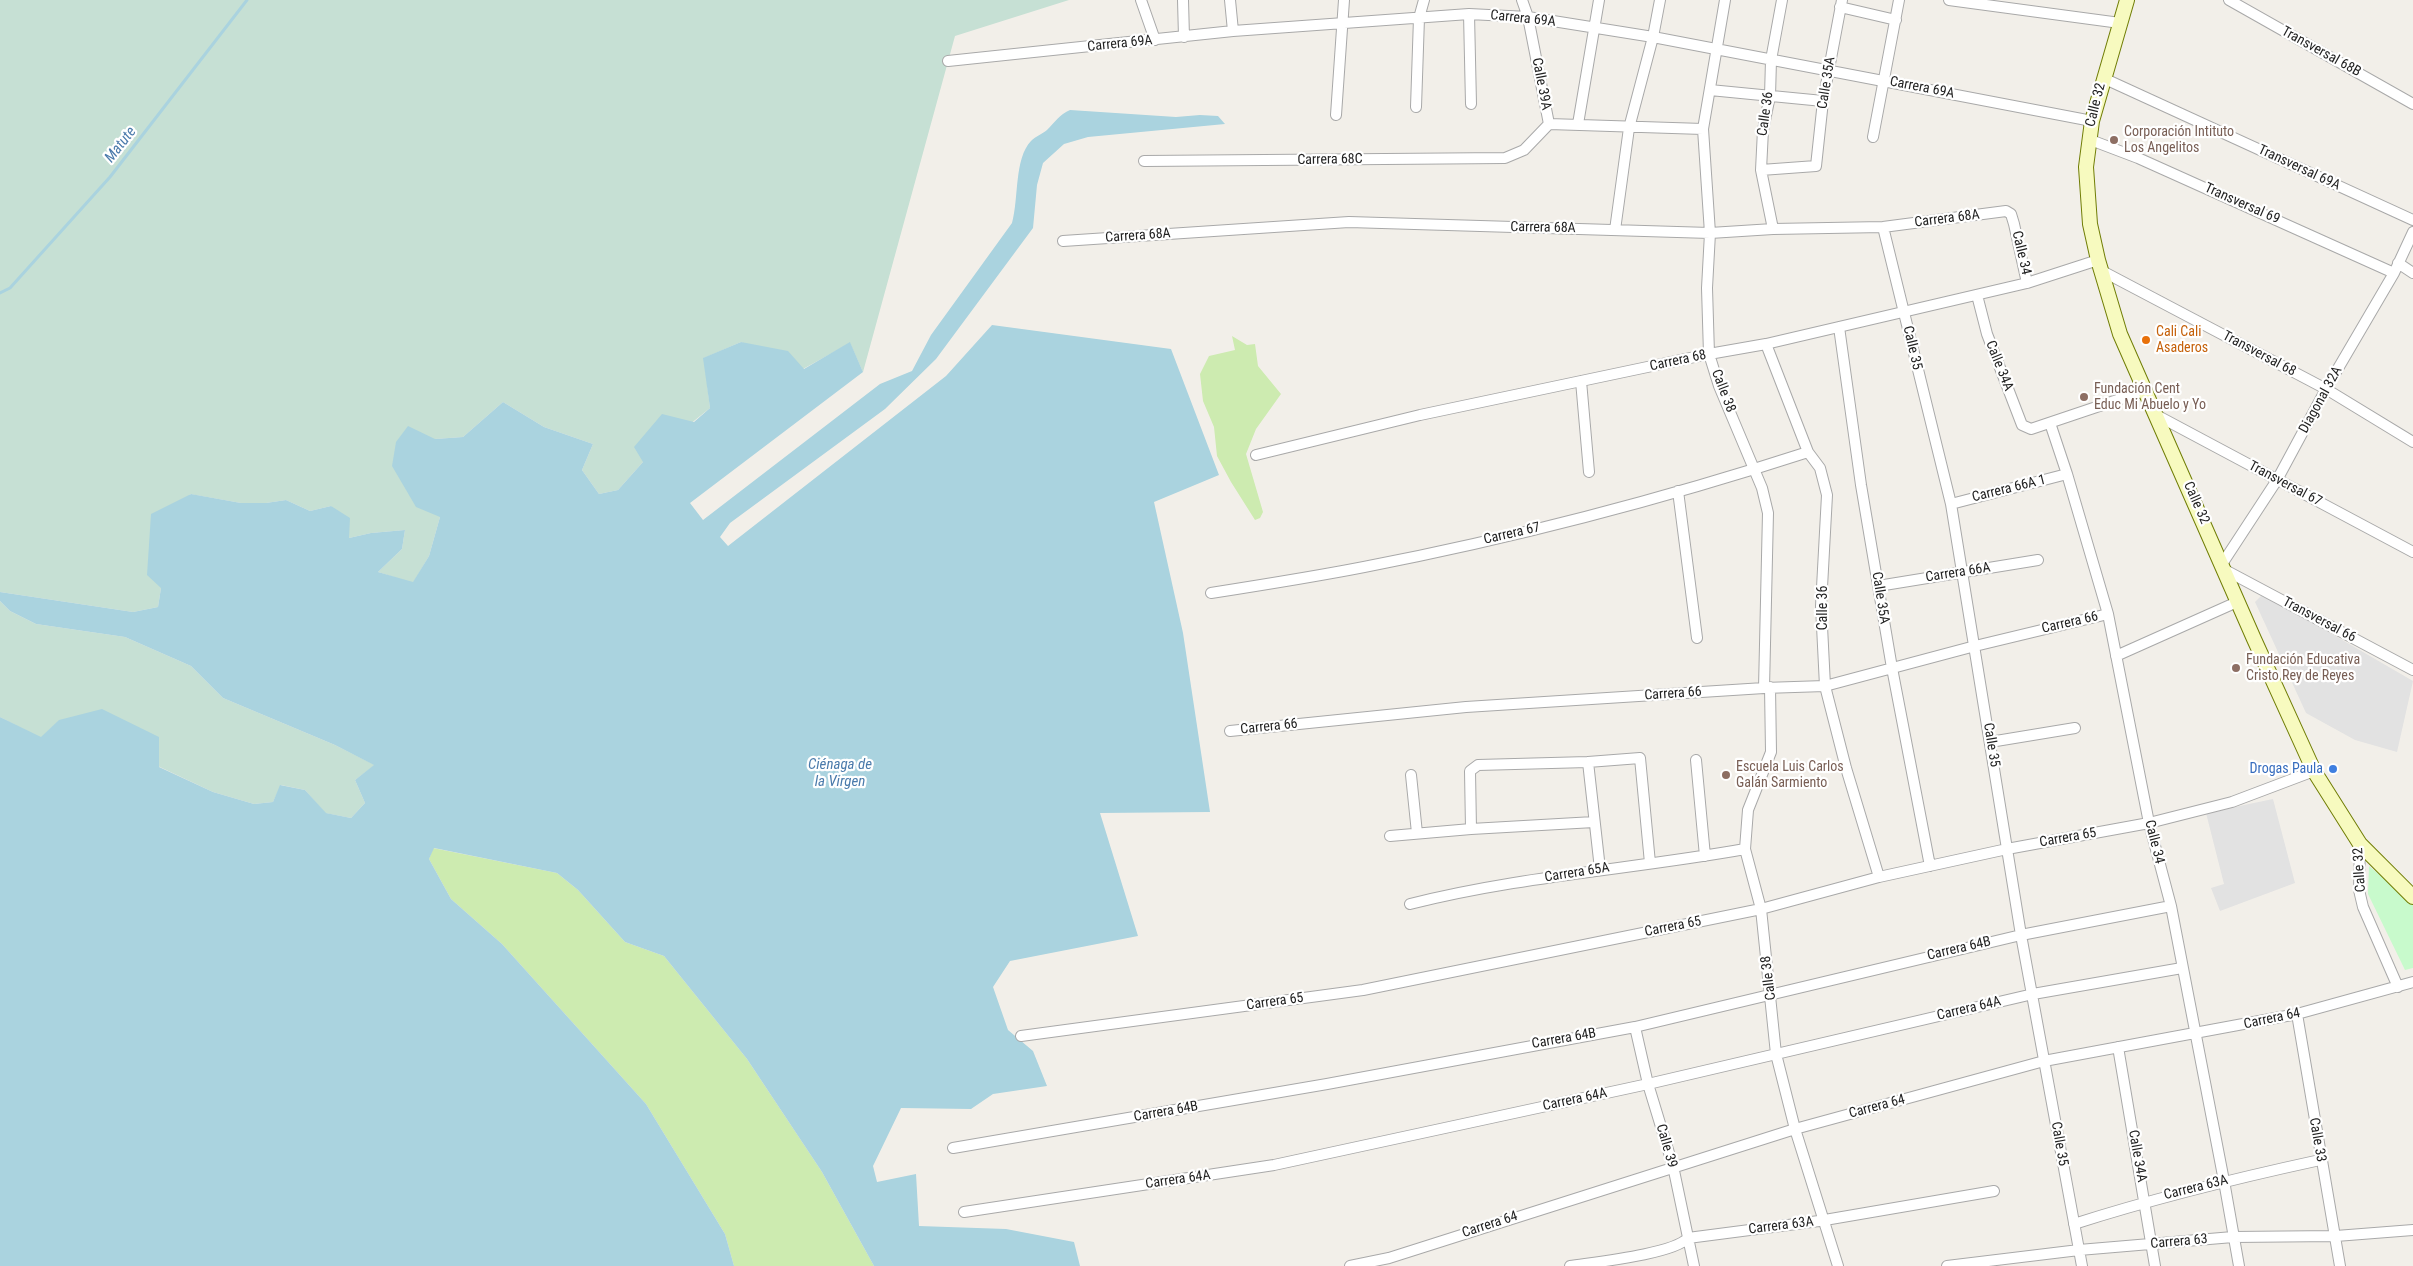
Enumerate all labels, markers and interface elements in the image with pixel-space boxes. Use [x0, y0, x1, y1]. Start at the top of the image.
street label: Carrera 69A [1490, 7, 1556, 31]
street label: Transversal 68B [2278, 23, 2364, 81]
street label: Carrera 69A [1087, 32, 1153, 56]
street label: Calle 35A [1815, 56, 1839, 110]
street label: Calle 39A [1528, 57, 1554, 111]
street label: Carrera 69A [1888, 74, 1956, 102]
street label: Calle 32 [2082, 81, 2110, 129]
street label: Calle 36 [1755, 91, 1777, 137]
water label: Matute [101, 124, 141, 166]
place label: Corporación Intituto Los Angelitos [2124, 124, 2234, 156]
marker: Corporación Intituto Los Angelitos [2108, 134, 2120, 146]
street label: Transversal 69A [2255, 142, 2343, 194]
street label: Carrera 68C [1297, 151, 1363, 169]
street label: Transversal 69 [2202, 180, 2282, 228]
street label: Carrera 68A [1914, 207, 1980, 231]
street label: Carrera 68A [1510, 219, 1576, 237]
street label: Carrera 68A [1105, 225, 1171, 247]
street label: Calle 34 [2008, 229, 2034, 277]
street label: Calle 35 [1899, 324, 1925, 372]
place label: Cali Cali Asaderos [2156, 324, 2208, 357]
street label: Transversal 68 [2219, 328, 2299, 380]
marker: Cali Cali Asaderos [2140, 334, 2152, 346]
street label: Calle 34A [1981, 338, 2017, 394]
street label: Carrera 68 [1648, 347, 1708, 375]
street label: Diagonal 32A [2296, 364, 2346, 436]
street label: Calle 38 [1707, 367, 1739, 415]
place label: Fundación Cent Educ Mi Abuelo y Yo [2094, 381, 2206, 414]
marker: Fundación Cent Educ Mi Abuelo y Yo [2078, 391, 2090, 403]
street label: Transversal 67 [2245, 458, 2325, 510]
street label: Carrera 66A 1 [1970, 472, 2048, 506]
street label: Calle 32 [2179, 479, 2213, 527]
street label: Carrera 67 [1482, 519, 1542, 549]
street label: Carrera 66A [1924, 560, 1992, 586]
street label: Calle 35A [1868, 571, 1892, 625]
street label: Calle 36 [1815, 586, 1831, 630]
street label: Transversal 66 [2279, 594, 2359, 646]
street label: Carrera 66 [2040, 608, 2100, 638]
place label: Fundación Educativa Cristo Rey de Reyes [2246, 652, 2360, 684]
marker: Fundación Educativa Cristo Rey de Reyes [2230, 662, 2242, 674]
street label: Carrera 66 [1644, 684, 1702, 704]
street label: Carrera 66 [1240, 716, 1298, 738]
street label: Calle 35 [1979, 722, 2003, 768]
water label: Ciénaga de la Virgen [808, 756, 872, 791]
place label: Escuela Luis Carlos Galán Sarmiento [1736, 759, 1844, 792]
place label: Drogas Paula [2250, 761, 2323, 777]
marker: Drogas Paula [2327, 763, 2339, 775]
marker: Escuela Luis Carlos Galán Sarmiento [1720, 769, 1732, 781]
street label: Calle 34 [2140, 818, 2168, 866]
street label: Carrera 65 [2038, 825, 2098, 851]
street label: Calle 32 [2350, 847, 2370, 893]
street label: Carrera 65A [1543, 860, 1611, 886]
street label: Carrera 65 [1643, 913, 1703, 941]
street label: Carrera 64B [1925, 934, 1993, 964]
street label: Calle 38 [1758, 955, 1780, 1001]
street label: Carrera 65 [1245, 990, 1305, 1014]
street label: Carrera 64A [1935, 993, 2003, 1025]
street label: Carrera 64 [2242, 1005, 2302, 1033]
street label: Carrera 64B [1531, 1025, 1597, 1053]
street label: Carrera 64A [1541, 1085, 1609, 1115]
street label: Carrera 64 [1847, 1091, 1907, 1123]
street label: Carrera 64B [1133, 1098, 1199, 1126]
street label: Calle 33 [2305, 1117, 2329, 1163]
street label: Calle 35 [2047, 1121, 2071, 1167]
street label: Calle 39 [1652, 1122, 1680, 1170]
street label: Calle 34A [2124, 1129, 2150, 1183]
street label: Carrera 64A [1144, 1167, 1212, 1193]
street label: Carrera 63A [2162, 1172, 2230, 1204]
street label: Carrera 64 [1460, 1208, 1520, 1242]
street label: Carrera 63A [1748, 1214, 1814, 1238]
street label: Carrera 63 [2150, 1231, 2208, 1253]

